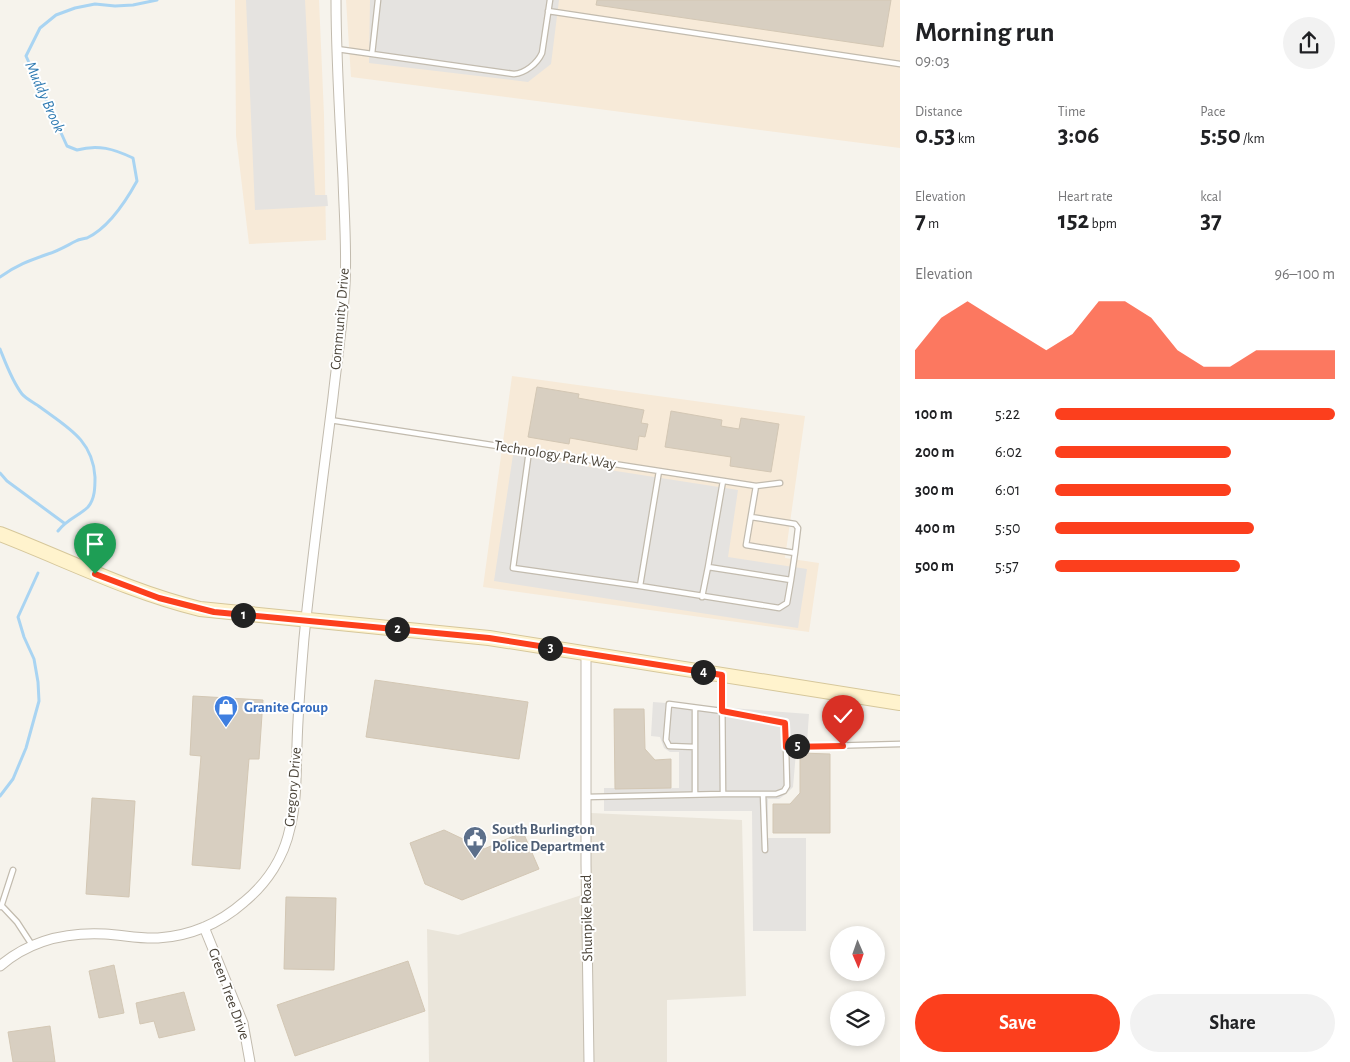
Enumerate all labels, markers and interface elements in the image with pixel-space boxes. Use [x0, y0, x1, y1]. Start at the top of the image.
button: share [1283, 17, 1335, 69]
text: Morning run [915, 19, 1055, 47]
text: 09:03 [915, 53, 950, 69]
water label: Muddy Brook [22, 59, 68, 135]
text: Distance [915, 105, 962, 119]
text: Time [1058, 105, 1086, 119]
text: Pace [1200, 105, 1226, 119]
text: 0.53 [915, 123, 955, 148]
text: 3:06 [1058, 123, 1099, 148]
text: 5:50 [1200, 123, 1241, 148]
text: km [955, 132, 975, 146]
text: /km [1241, 132, 1265, 146]
text: Elevation [915, 190, 966, 204]
text: Heart rate [1058, 190, 1113, 204]
text: kcal [1200, 190, 1222, 204]
text: 7 [915, 208, 926, 233]
text: 152 [1058, 208, 1089, 233]
text: 37 [1200, 208, 1222, 233]
text: m [926, 217, 939, 231]
text: bpm [1089, 217, 1117, 231]
text: Elevation [915, 266, 973, 282]
text: 96–100 m [1275, 266, 1335, 282]
street label: Community Drive [328, 267, 352, 371]
text: 100 m [915, 406, 953, 422]
text: 5:22 [995, 406, 1020, 422]
street label: Technology Park Way [493, 438, 618, 472]
text: 200 m [915, 444, 955, 460]
text: 6:02 [995, 444, 1022, 460]
text: 300 m [915, 482, 954, 498]
text: 6:01 [995, 482, 1020, 498]
text: 400 m [915, 520, 955, 536]
text: 5:50 [995, 520, 1021, 536]
pin [74, 523, 116, 574]
icon: arrive [81, 530, 109, 558]
text: 500 m [915, 558, 954, 574]
text: 5:57 [995, 558, 1019, 574]
pin: 1 [230, 602, 256, 628]
text: 1 [241, 608, 246, 622]
pin: 2 [384, 616, 410, 642]
text: 2 [394, 622, 401, 636]
pin: 3 [538, 636, 562, 660]
text: 3 [547, 641, 554, 655]
pin: 4 [690, 660, 716, 684]
text: 4 [700, 665, 707, 679]
shop icon: Granite Group [213, 694, 239, 728]
pin [822, 695, 864, 746]
place label: Granite Group [244, 700, 328, 715]
icon: check [829, 702, 857, 730]
pin: 5 [784, 734, 810, 758]
text: 5 [794, 739, 801, 753]
street label: Gregory Drive [282, 746, 304, 827]
place label: South Burlington Police Department [492, 822, 605, 854]
public building icon: South Burlington Police Department [462, 825, 488, 859]
street label: Shunpike Road [579, 874, 595, 962]
north arrow [830, 926, 885, 981]
map controls [830, 926, 885, 1046]
street label: Green Tree Drive [205, 946, 253, 1042]
button: layers [830, 991, 885, 1046]
button: Save [915, 994, 1120, 1052]
button: Share [1130, 994, 1335, 1052]

